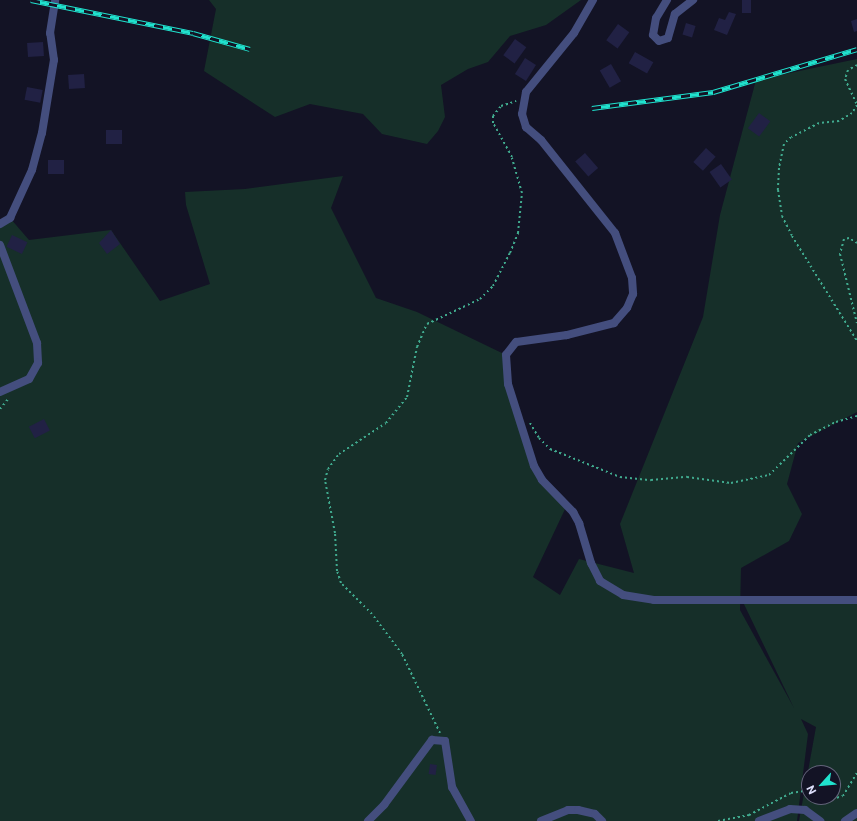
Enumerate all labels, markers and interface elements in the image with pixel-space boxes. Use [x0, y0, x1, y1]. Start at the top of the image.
north arrow [801, 765, 841, 805]
text: N [803, 784, 818, 797]

